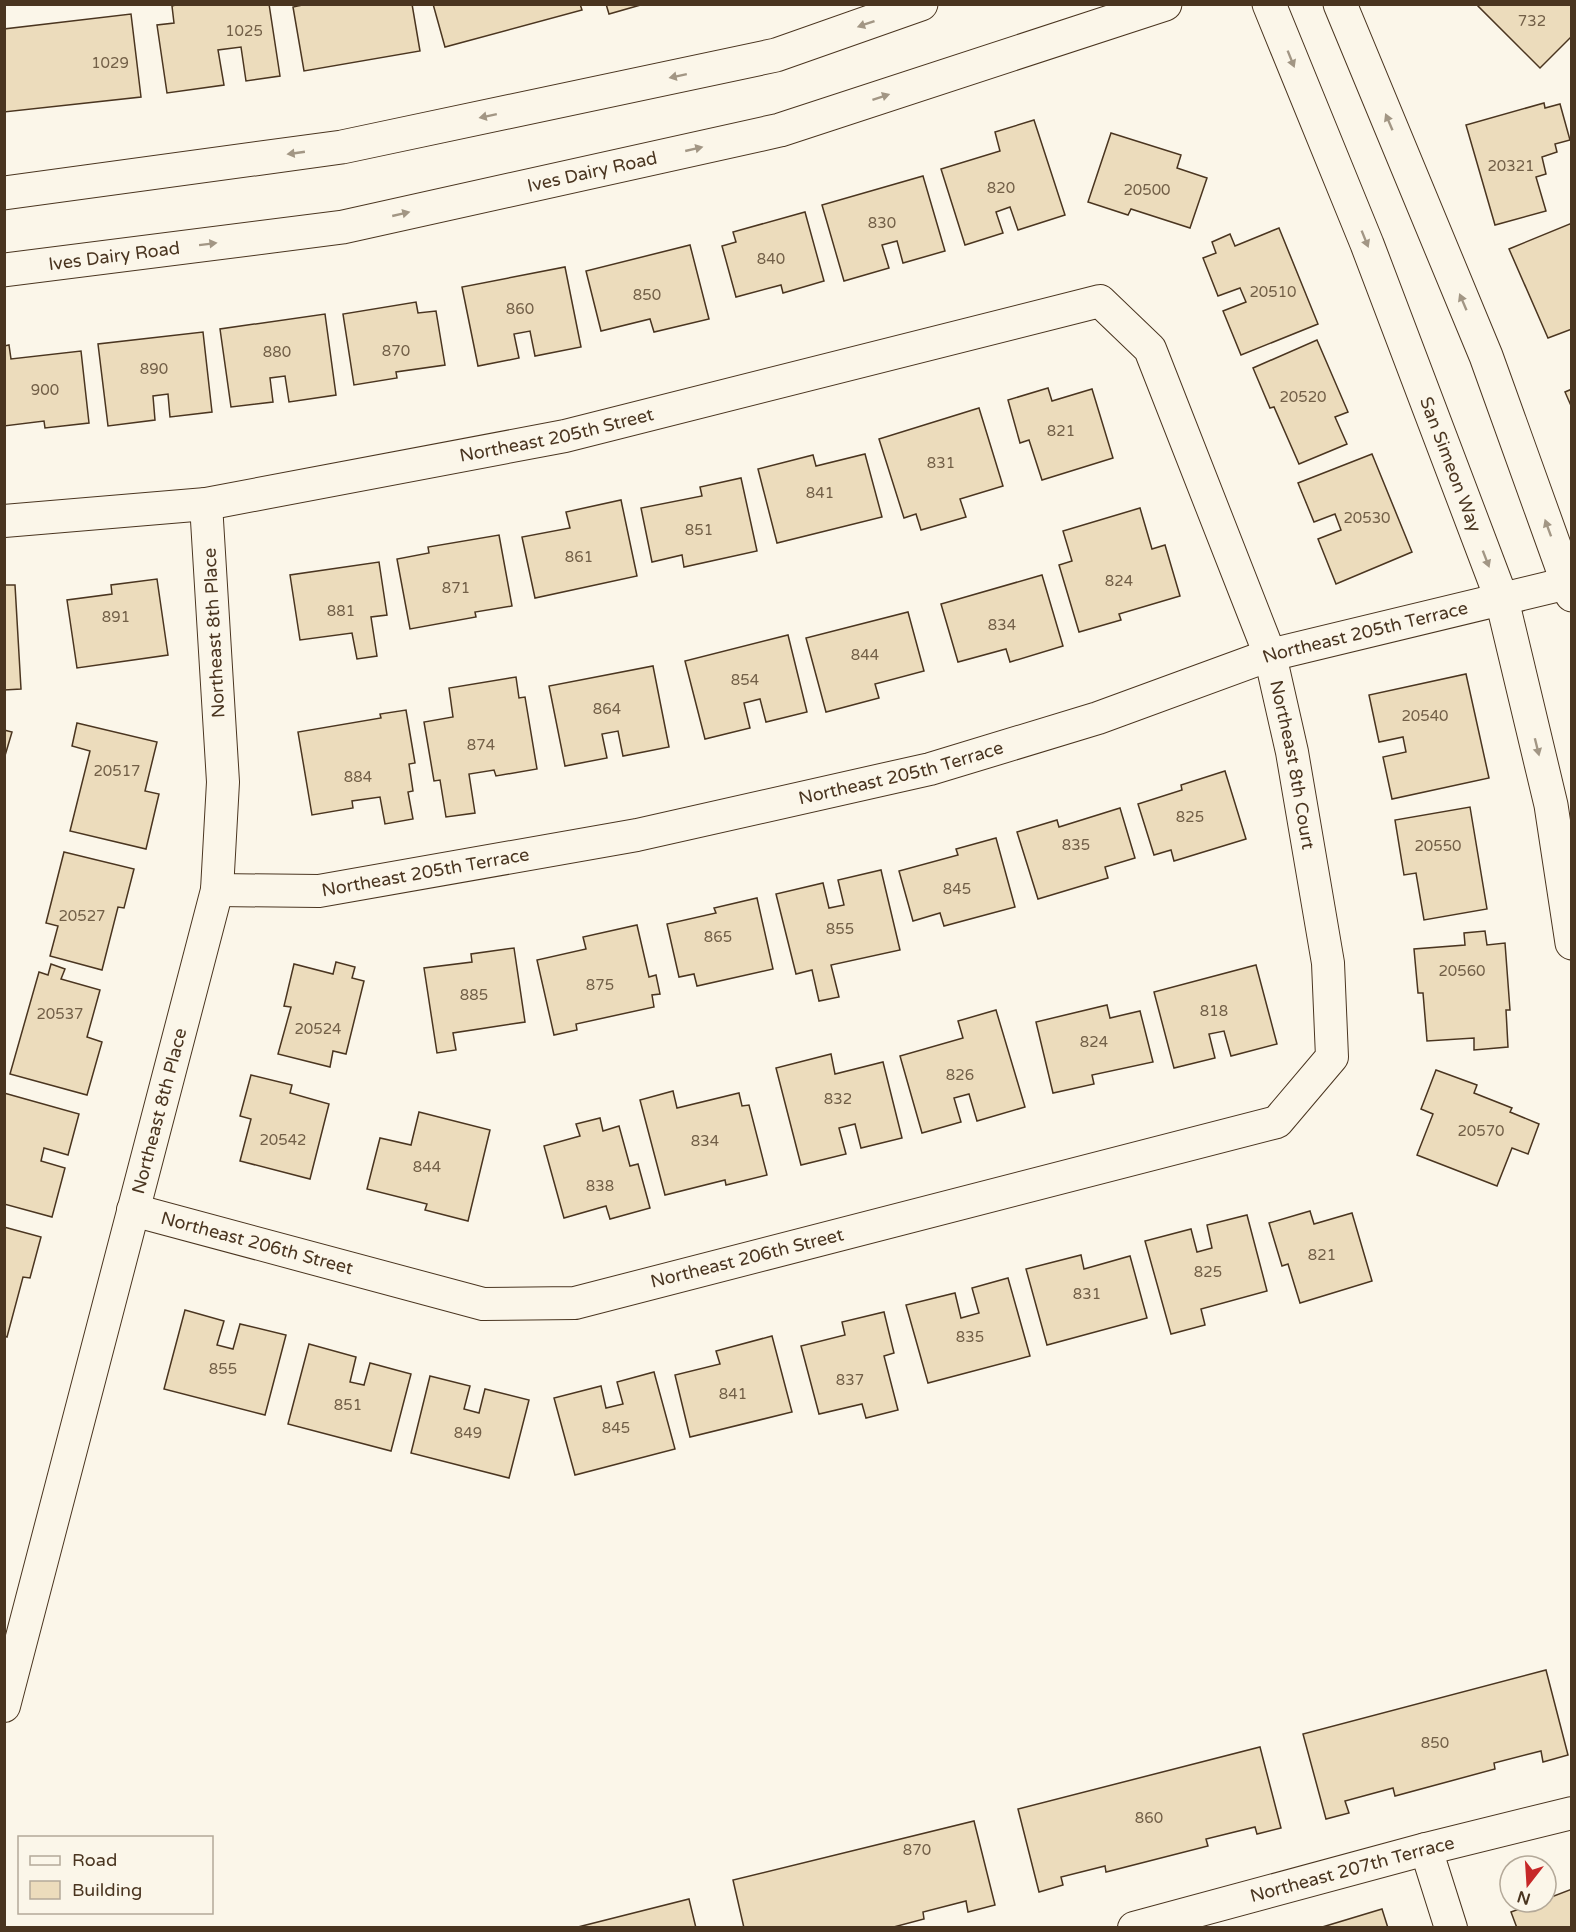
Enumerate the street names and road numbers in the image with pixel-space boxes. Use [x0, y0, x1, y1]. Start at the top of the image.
street label: Ives Dairy Road [525, 147, 659, 197]
street label: Ives Dairy Road [47, 237, 181, 275]
street label: San Simeon Way [1415, 394, 1486, 535]
street label: Northeast 205th Street [458, 403, 656, 467]
street label: Northeast 8th Place [199, 547, 229, 719]
street label: Northeast 205th Terrace [1259, 597, 1470, 668]
street label: Northeast 8th Court [1265, 678, 1319, 851]
street label: Northeast 205th Terrace [796, 736, 1006, 809]
street label: Northeast 205th Terrace [320, 843, 531, 901]
street label: Northeast 8th Place [127, 1026, 192, 1196]
street label: Northeast 206th Street [158, 1207, 356, 1279]
street label: Northeast 206th Street [648, 1223, 846, 1293]
street label: Northeast 207th Terrace [1248, 1831, 1457, 1907]

